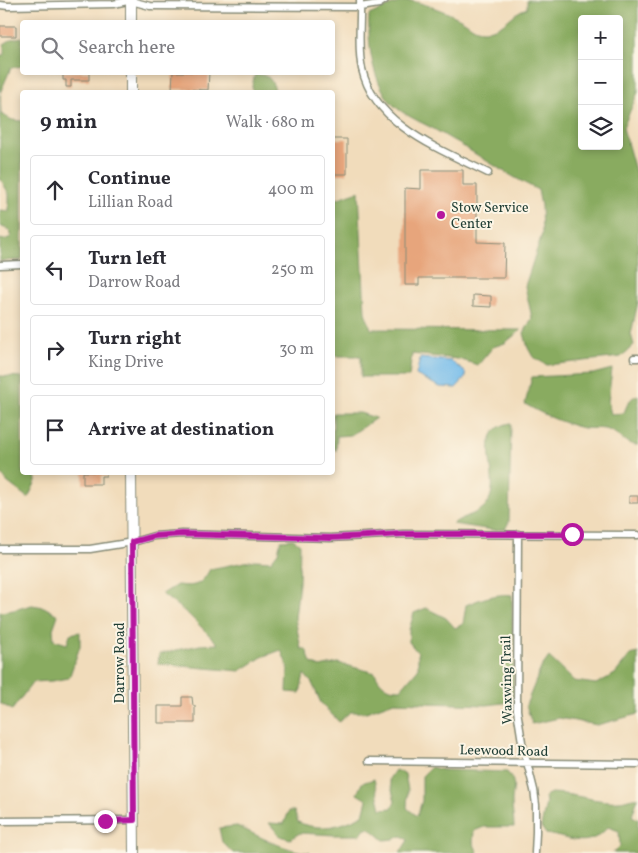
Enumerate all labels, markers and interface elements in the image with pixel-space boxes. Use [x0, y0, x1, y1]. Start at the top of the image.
map controls [578, 15, 623, 150]
button: + [578, 15, 623, 60]
search box [20, 20, 335, 75]
icon: search [38, 34, 66, 62]
text: Search here [78, 35, 175, 61]
button: − [578, 60, 623, 105]
button: layers [578, 105, 623, 150]
text: 9 min [40, 108, 97, 137]
text: Walk · 680 m [226, 112, 315, 134]
text: Continue [88, 166, 171, 192]
icon: ahead [41, 176, 69, 204]
text: 400 m [268, 179, 314, 201]
text: Lillian Road [88, 192, 173, 214]
place label: Stow Service Center [451, 199, 529, 234]
marker: Stow Service Center [435, 209, 447, 221]
text: Turn left [88, 246, 167, 272]
icon: left [41, 256, 69, 284]
text: 250 m [271, 259, 314, 281]
text: Darrow Road [88, 272, 181, 294]
text: Turn right [88, 326, 181, 352]
icon: right [41, 336, 69, 364]
text: 30 m [279, 339, 314, 361]
text: King Drive [88, 352, 164, 374]
icon: arrive [41, 416, 69, 444]
text: Arrive at destination [88, 417, 274, 443]
route start [561, 523, 584, 546]
street label: Darrow Road [111, 622, 130, 704]
street label: Waxwing Trail [497, 635, 518, 725]
street label: Leewood Road [459, 741, 549, 762]
route end [94, 810, 117, 833]

